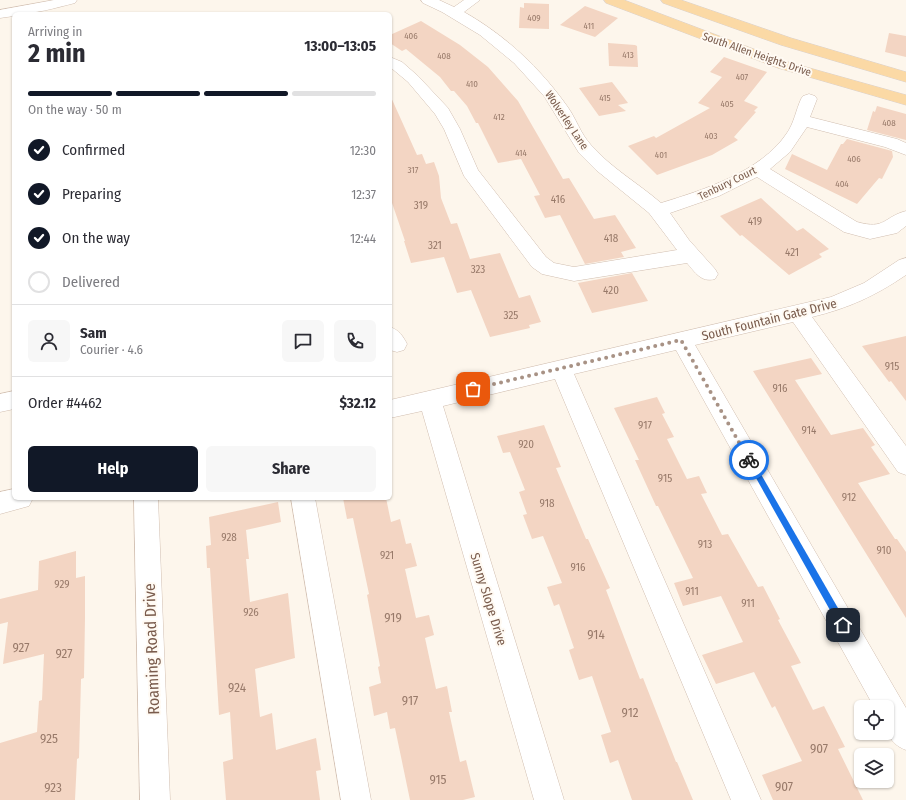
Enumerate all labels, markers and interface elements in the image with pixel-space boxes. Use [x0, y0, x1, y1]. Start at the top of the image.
house number: 409 [527, 13, 541, 23]
house number: 411 [584, 21, 594, 31]
text: Arriving in [28, 24, 82, 39]
street label: South Allen Heights Drive [701, 30, 813, 79]
house number: 406 [404, 31, 418, 41]
text: 13:00–13:05 [304, 37, 376, 55]
text: 2 min [28, 38, 86, 69]
house number: 413 [622, 50, 634, 60]
house number: 408 [437, 51, 451, 61]
house number: 407 [736, 72, 749, 82]
house number: 410 [466, 79, 478, 89]
street label: Wolverley Lane [542, 88, 591, 152]
house number: 415 [599, 93, 611, 103]
house number: 405 [720, 99, 734, 109]
text: On the way · 50 m [28, 102, 122, 117]
house number: 412 [493, 112, 505, 122]
house number: 408 [882, 118, 896, 128]
house number: 403 [704, 131, 718, 141]
icon: check [28, 139, 50, 161]
text: Confirmed [62, 141, 125, 159]
text: 12:30 [350, 143, 376, 158]
house number: 414 [515, 148, 528, 158]
house number: 401 [655, 150, 667, 160]
house number: 406 [847, 154, 861, 164]
street label: Tenbury Court [696, 164, 759, 203]
house number: 317 [408, 165, 419, 175]
house number: 404 [835, 179, 849, 189]
icon: check [28, 183, 50, 205]
text: Preparing [62, 185, 121, 203]
text: 12:37 [351, 187, 376, 202]
house number: 416 [551, 193, 566, 206]
house number: 319 [414, 199, 428, 212]
house number: 419 [748, 215, 762, 228]
icon: check [28, 227, 50, 249]
text: On the way [62, 229, 130, 247]
text: 12:44 [350, 231, 376, 246]
house number: 418 [604, 232, 619, 245]
house number: 321 [428, 239, 442, 252]
house number: 421 [785, 246, 799, 259]
house number: 323 [471, 263, 485, 276]
text: Delivered [62, 273, 120, 291]
house number: 420 [603, 284, 619, 297]
street label: South Fountain Gate Drive [700, 295, 838, 344]
house number: 325 [504, 309, 518, 322]
button: person [28, 320, 70, 362]
button: chat [282, 320, 324, 362]
button: phone [334, 320, 376, 362]
text: Sam [80, 324, 107, 342]
text: Courier · 4.6 [80, 342, 143, 357]
house number: 915 [885, 360, 899, 373]
pin [456, 372, 490, 406]
icon: bag [462, 378, 484, 400]
house number: 916 [773, 382, 788, 395]
text: Order #4462 [28, 394, 102, 412]
text: $32.12 [339, 394, 376, 412]
house number: 917 [638, 419, 652, 432]
house number: 914 [802, 424, 817, 437]
house number: 920 [518, 438, 534, 451]
courier [729, 440, 769, 480]
button: Help [28, 446, 198, 492]
button: Share [206, 446, 376, 492]
icon: bike [738, 449, 760, 471]
house number: 915 [658, 472, 672, 485]
house number: 912 [842, 491, 856, 504]
house number: 918 [540, 497, 555, 510]
house number: 928 [221, 531, 237, 544]
house number: 913 [698, 538, 712, 551]
house number: 910 [876, 544, 892, 557]
house number: 921 [380, 549, 394, 562]
street label: Sunny Slope Drive [467, 551, 510, 647]
house number: 916 [571, 561, 586, 574]
house number: 929 [54, 578, 70, 591]
street label: Roaming Road Drive [140, 583, 163, 715]
house number: 911 [685, 585, 699, 598]
house number: 911 [741, 597, 755, 610]
house number: 926 [243, 606, 259, 619]
pin [826, 608, 860, 642]
house number: 919 [384, 610, 402, 625]
icon: home [832, 614, 854, 636]
house number: 914 [587, 627, 605, 642]
house number: 927 [12, 640, 30, 655]
house number: 927 [55, 646, 73, 661]
house number: 924 [228, 680, 246, 695]
house number: 917 [402, 693, 418, 708]
map controls [854, 700, 894, 788]
button: locate [854, 700, 894, 740]
house number: 912 [622, 705, 639, 720]
house number: 925 [40, 731, 58, 746]
house number: 907 [810, 741, 828, 756]
button: layers [854, 748, 894, 788]
house number: 915 [429, 772, 447, 787]
house number: 907 [775, 779, 793, 794]
house number: 923 [44, 780, 62, 795]

